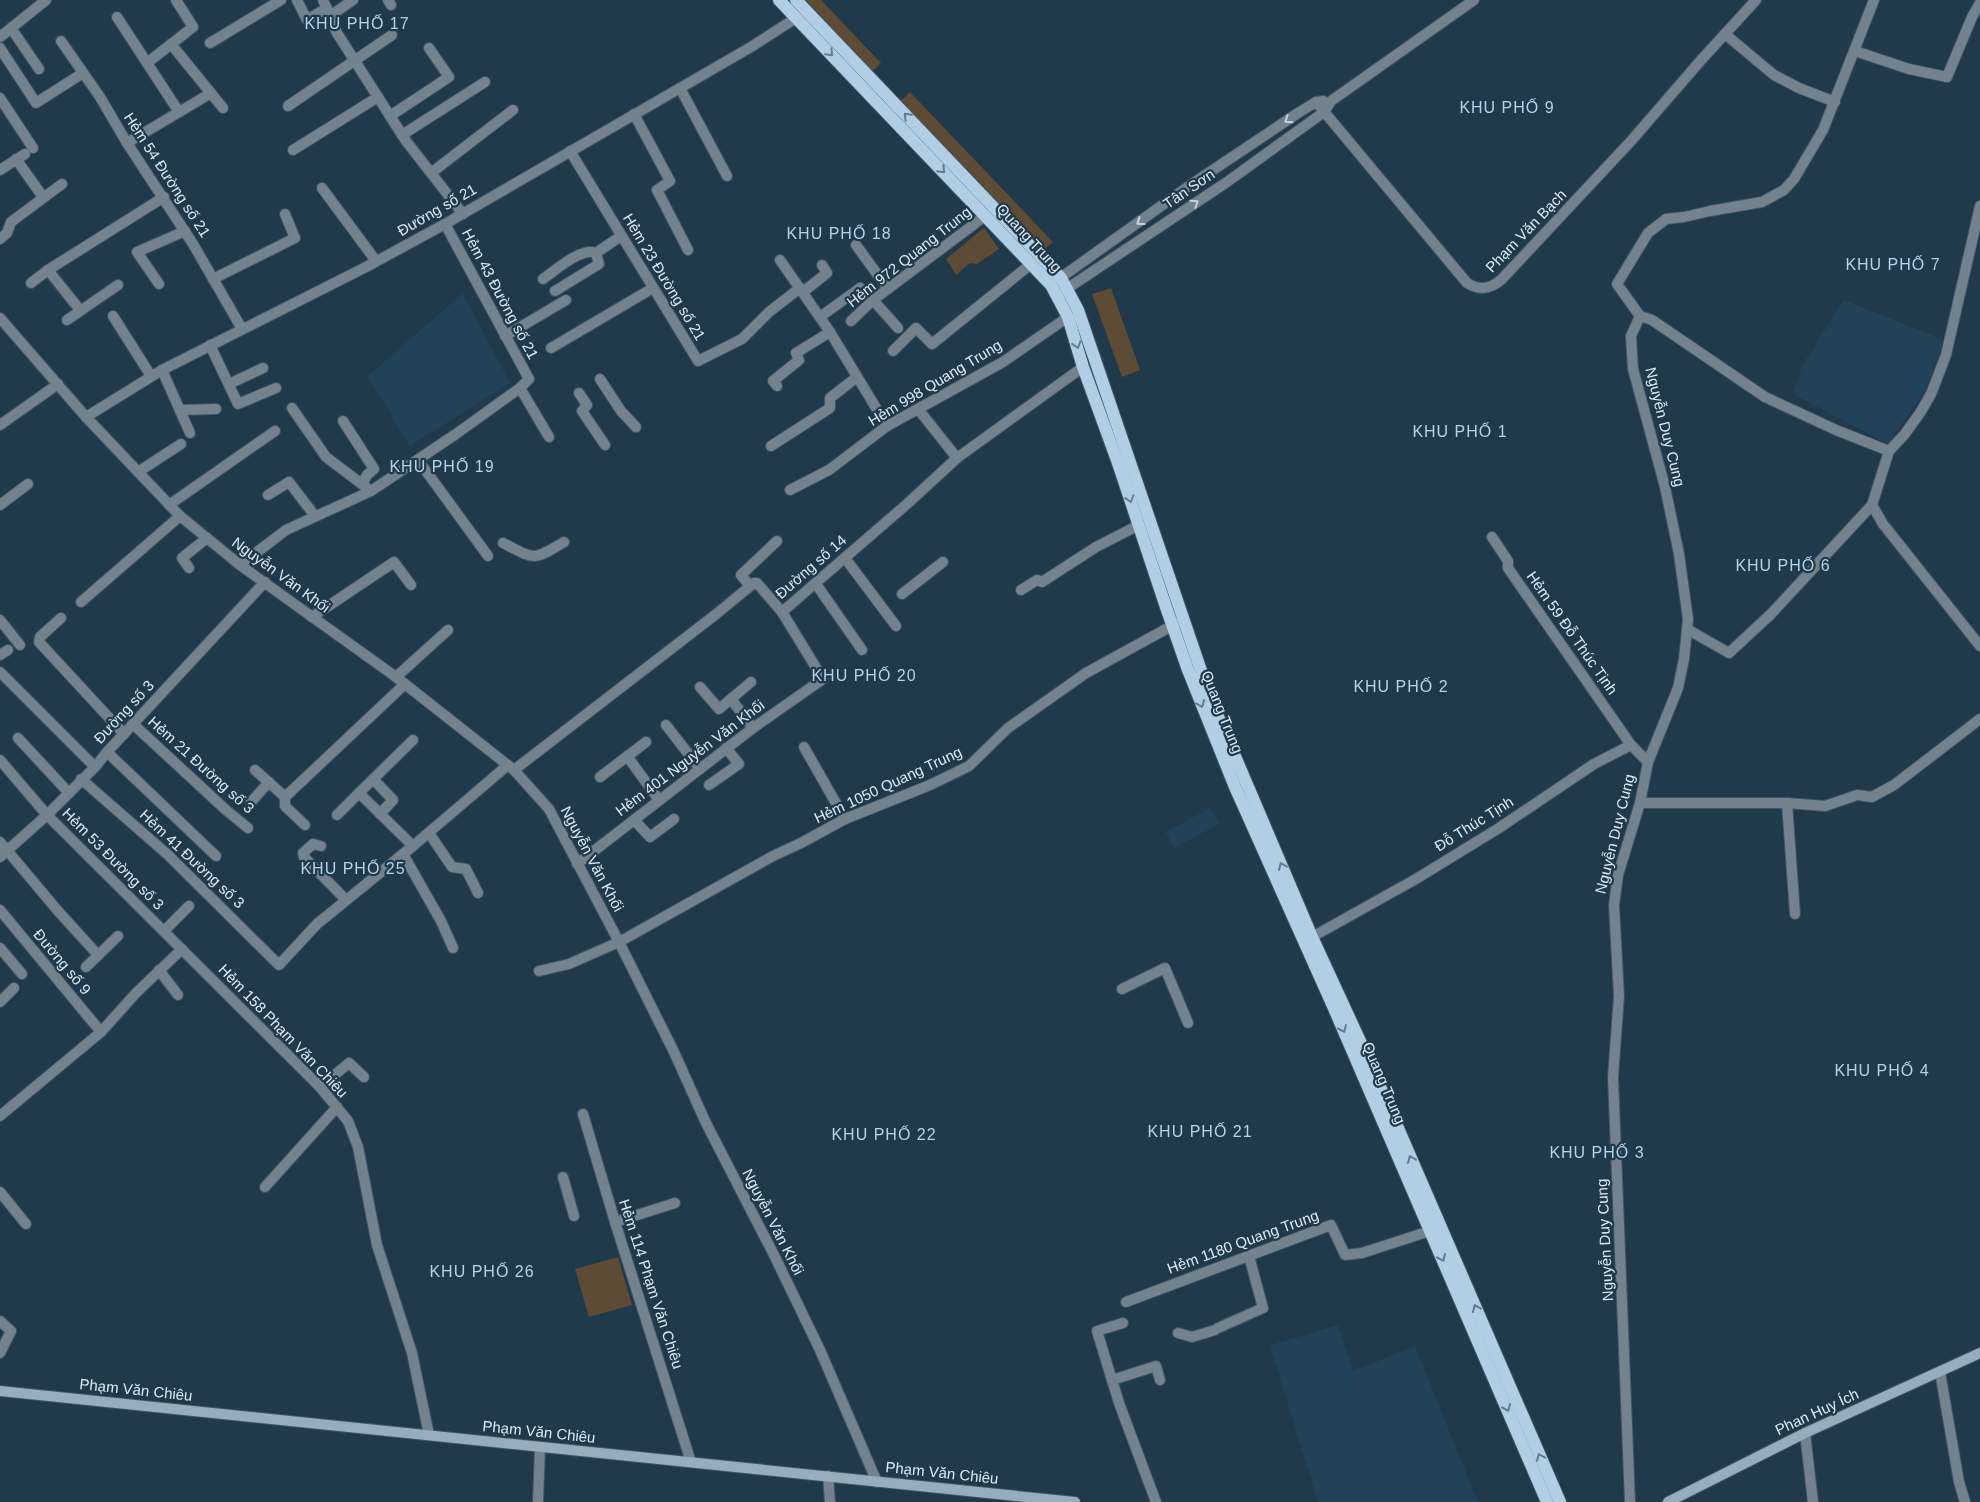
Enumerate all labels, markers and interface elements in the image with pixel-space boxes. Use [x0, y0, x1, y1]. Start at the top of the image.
district label: KHU PHỐ 17 [304, 13, 410, 32]
one-way arrow [824, 47, 833, 56]
district label: KHU PHỐ 9 [1459, 97, 1555, 116]
street label: Hẻm 54 Đường số 21 [121, 109, 214, 240]
one-way arrow [904, 113, 913, 122]
one-way arrow [1284, 114, 1294, 123]
one-way arrow [936, 165, 945, 174]
street label: Tân Sơn [1160, 165, 1218, 212]
street label: Đường số 21 [394, 180, 479, 239]
street label: Phạm Văn Bạch [1482, 186, 1569, 276]
street label: Quang Trung [993, 200, 1065, 275]
one-way arrow [1190, 200, 1199, 210]
street label: Hẻm 972 Quang Trung [843, 203, 974, 310]
street label: Hẻm 23 Đường số 21 [620, 210, 709, 343]
one-way arrow [1136, 216, 1145, 225]
district label: KHU PHỐ 18 [786, 223, 892, 242]
street label: Hẻm 43 Đường số 21 [459, 226, 542, 362]
district label: KHU PHỐ 7 [1845, 254, 1941, 273]
street label: Hẻm 998 Quang Trung [865, 336, 1005, 429]
one-way arrow [1071, 341, 1081, 349]
street label: Nguyễn Duy Cung [1642, 365, 1689, 488]
district label: KHU PHỐ 1 [1412, 421, 1508, 440]
district label: KHU PHỐ 19 [389, 456, 495, 475]
one-way arrow [1124, 494, 1134, 502]
street label: Đường số 14 [772, 531, 850, 602]
street label: Nguyễn Văn Khối [229, 533, 334, 616]
district label: KHU PHỐ 6 [1735, 555, 1831, 574]
street label: Hẻm 59 Đỗ Thúc Tịnh [1524, 568, 1621, 697]
district label: KHU PHỐ 20 [811, 665, 917, 684]
street label: Quang Trung [1198, 668, 1247, 756]
district label: KHU PHỐ 2 [1353, 676, 1449, 695]
street label: Đường số 3 [90, 677, 157, 747]
street label: Hẻm 401 Nguyễn Văn Khối [612, 696, 767, 819]
one-way arrow [1196, 699, 1206, 707]
street label: Hẻm 21 Đường số 3 [145, 713, 258, 817]
street label: Hẻm 1050 Quang Trung [811, 743, 964, 826]
street label: Nguyễn Duy Cung [1591, 772, 1638, 895]
street label: Đỗ Thúc Tịnh [1431, 793, 1516, 854]
street label: Nguyễn Văn Khối [558, 803, 627, 914]
street label: Hẻm 53 Đường số 3 [59, 804, 168, 913]
street label: Hẻm 41 Đường số 3 [137, 806, 248, 911]
district label: KHU PHỐ 25 [300, 858, 406, 877]
one-way arrow [1278, 862, 1288, 871]
street label: Đường số 9 [30, 926, 95, 998]
street label: Hẻm 158 Phạm Văn Chiêu [215, 961, 351, 1101]
one-way arrow [1337, 1024, 1348, 1033]
street label: Quang Trung [1360, 1039, 1409, 1126]
district label: KHU PHỐ 4 [1834, 1060, 1930, 1079]
district label: KHU PHỐ 21 [1147, 1121, 1253, 1140]
district label: KHU PHỐ 22 [831, 1124, 937, 1143]
district label: KHU PHỐ 3 [1549, 1142, 1645, 1161]
one-way arrow [1407, 1155, 1418, 1164]
street label: Nguyễn Văn Khối [739, 1166, 808, 1278]
street label: Nguyễn Duy Cung [1593, 1178, 1616, 1302]
street label: Hẻm 114 Phạm Văn Chiêu [616, 1197, 687, 1371]
street label: Hẻm 1180 Quang Trung [1165, 1206, 1321, 1277]
one-way arrow [1436, 1253, 1447, 1262]
district label: KHU PHỐ 26 [429, 1261, 535, 1280]
one-way arrow [1471, 1304, 1482, 1313]
street label: Phạm Văn Chiêu [79, 1375, 193, 1404]
street label: Phan Huy Ích [1772, 1385, 1861, 1438]
one-way arrow [1500, 1403, 1511, 1412]
street label: Phạm Văn Chiêu [482, 1417, 596, 1446]
one-way arrow [1536, 1453, 1547, 1462]
street label: Phạm Văn Chiêu [885, 1458, 999, 1487]

